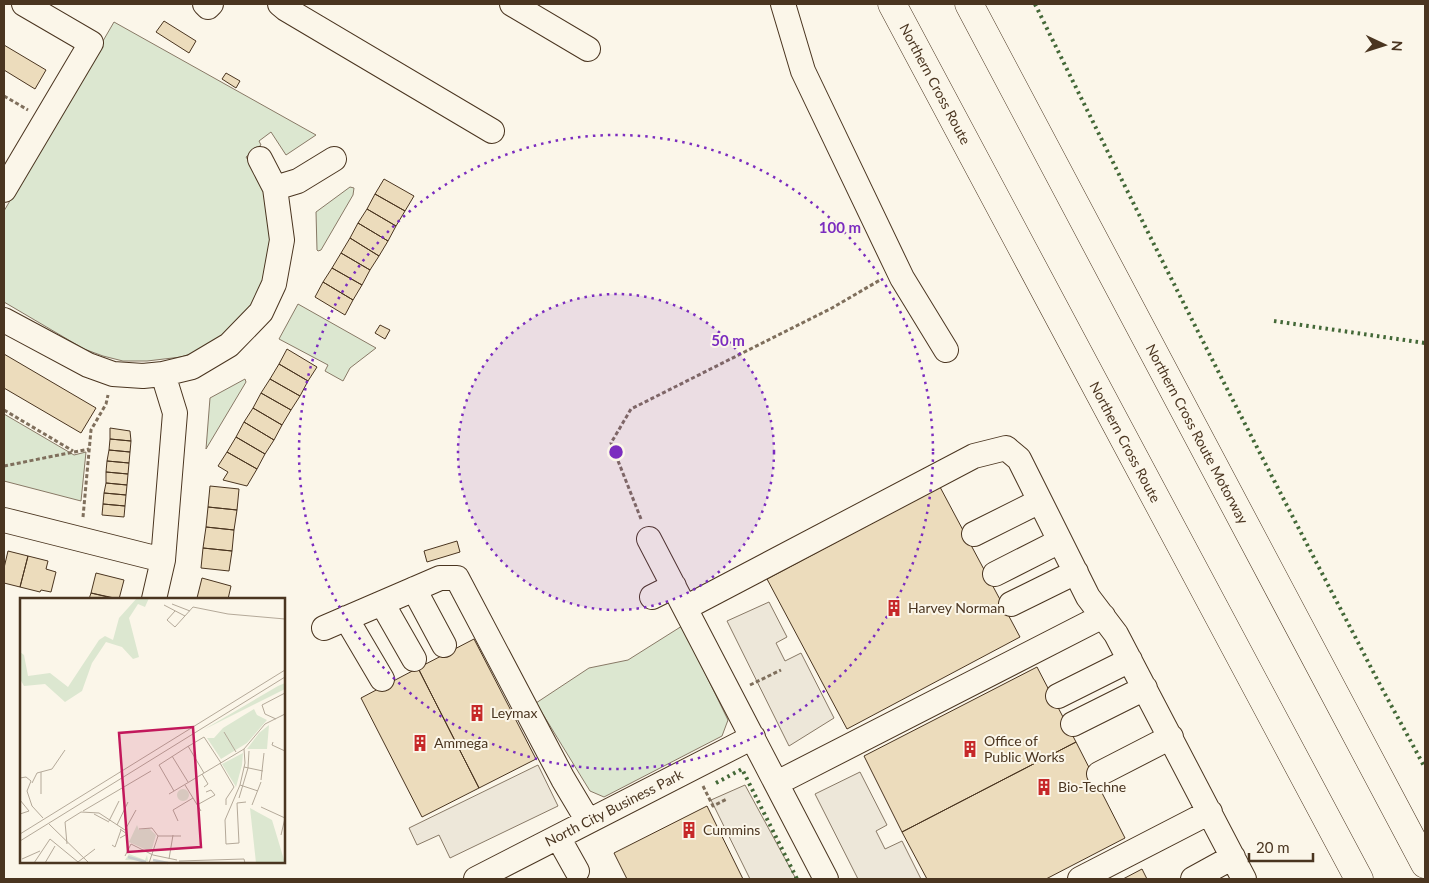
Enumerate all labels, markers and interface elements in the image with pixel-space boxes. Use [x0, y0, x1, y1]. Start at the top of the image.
street label: Northern Cross Route [896, 20, 975, 147]
north arrow [1359, 20, 1409, 70]
text: N [1389, 40, 1406, 52]
text: 100 m [819, 218, 861, 236]
text: 50 m [711, 331, 745, 349]
street label: Northern Cross Route Motorway [1143, 341, 1253, 527]
street label: Northern Cross Route [1086, 378, 1165, 505]
centre of rings [607, 443, 625, 461]
inset map [20, 598, 285, 863]
building icon: Harvey Norman [884, 598, 904, 618]
place label: Harvey Norman [908, 599, 1005, 616]
building icon: Leymax [467, 703, 487, 723]
place label: Leymax [491, 704, 538, 721]
place label: Office of Public Works [984, 732, 1065, 765]
building icon: Ammega [410, 733, 430, 753]
place label: Ammega [434, 734, 488, 751]
building icon: Office of Public Works [960, 739, 980, 759]
street label: North City Business Park [542, 765, 686, 850]
building icon: Bio-Techne [1034, 777, 1054, 797]
place label: Bio-Techne [1058, 778, 1126, 795]
building icon: Cummins [679, 820, 699, 840]
place label: Cummins [703, 821, 760, 838]
scale bar [1249, 830, 1313, 862]
text: 20 m [1256, 838, 1290, 856]

